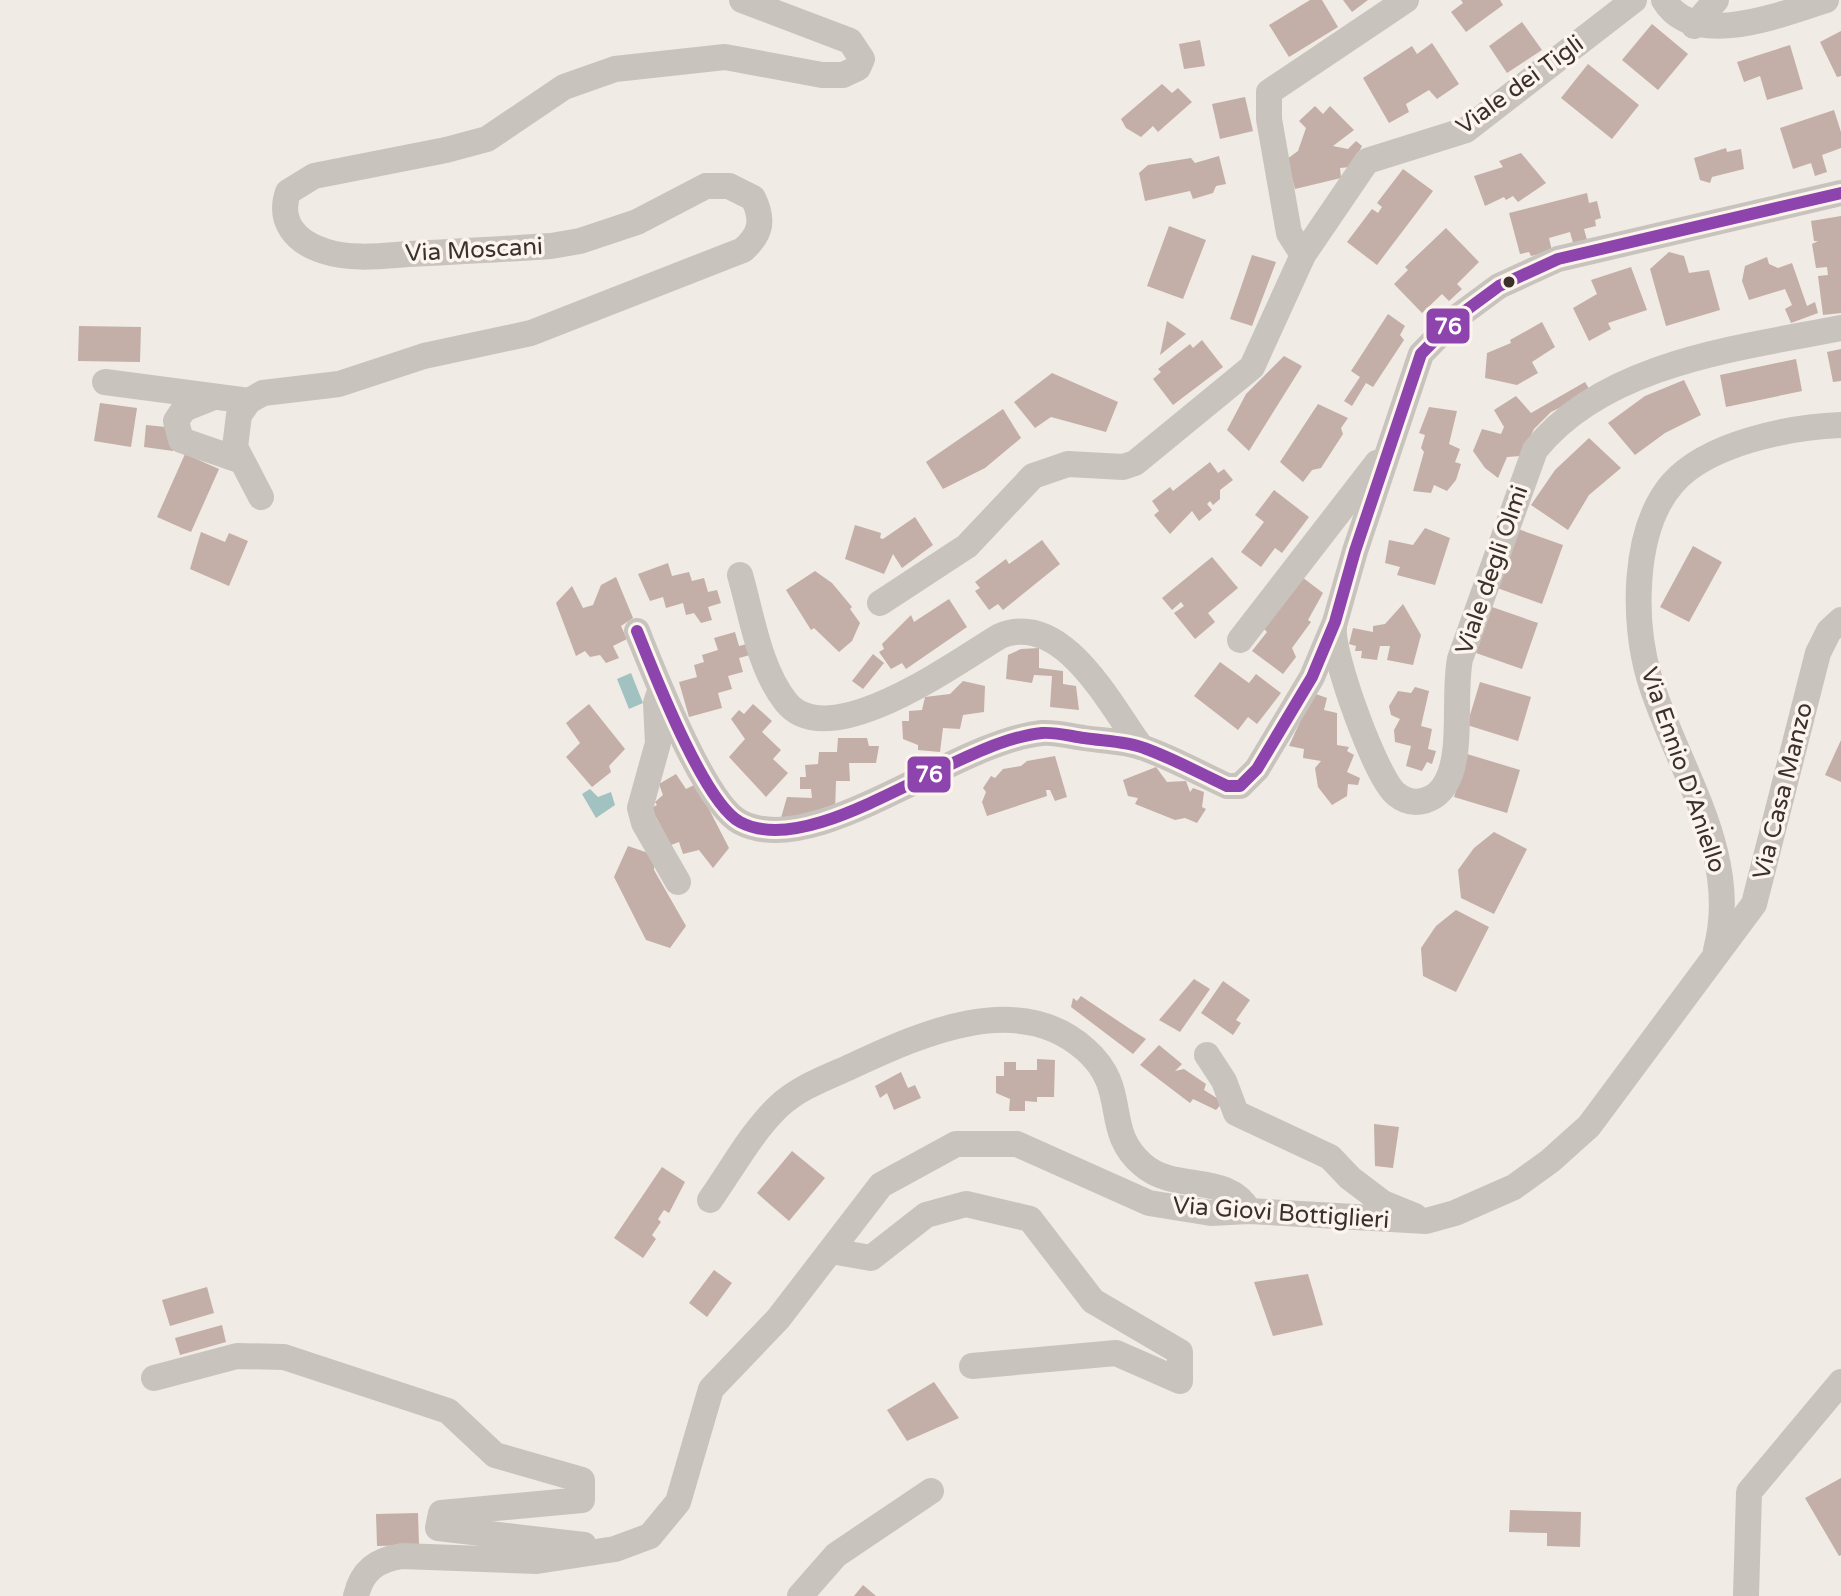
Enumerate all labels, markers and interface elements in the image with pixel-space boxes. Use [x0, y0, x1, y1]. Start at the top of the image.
street label: Viale dei Tigli [1451, 29, 1589, 141]
street label: Via Moscani [404, 232, 544, 268]
unlabelled marker [1501, 274, 1517, 290]
line badge: 76 [1425, 307, 1471, 345]
text: 76 [1434, 314, 1462, 340]
street label: Viale degli Olmi [1449, 482, 1535, 658]
street label: Via Ennio D'Aniello [1634, 664, 1732, 876]
street label: Via Casa Manzo [1747, 699, 1819, 883]
line badge: 76 [906, 755, 952, 794]
text: 76 [915, 762, 943, 788]
street label: Via Giovi Bottiglieri [1172, 1191, 1390, 1235]

